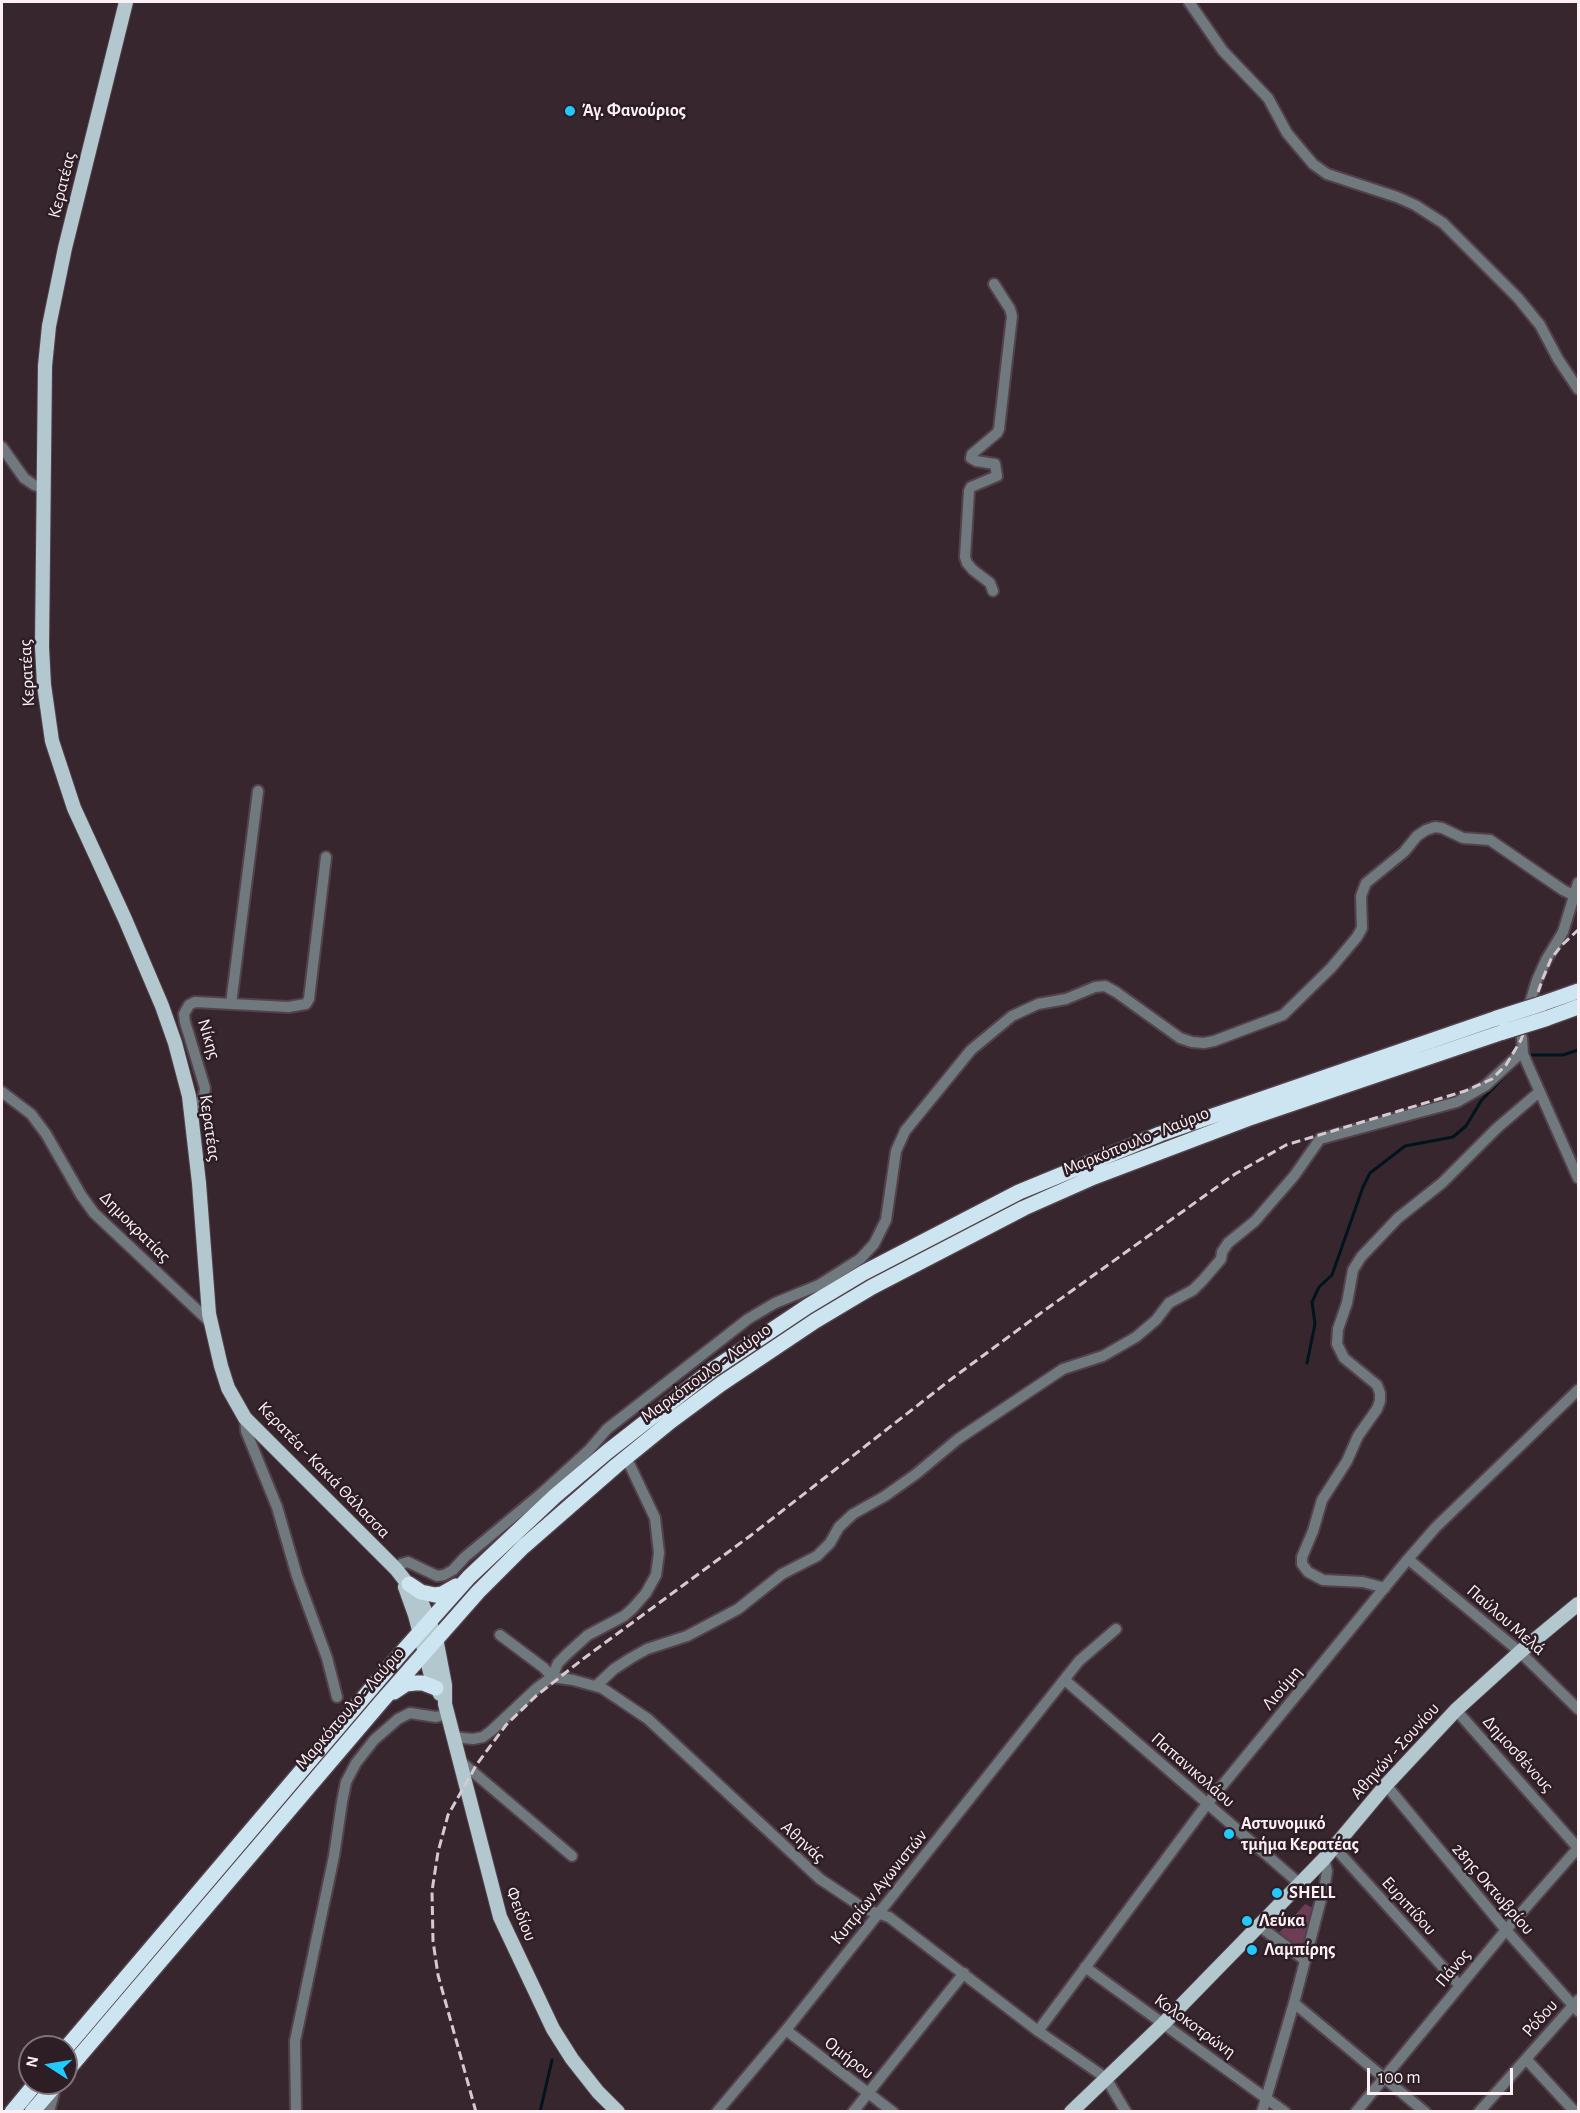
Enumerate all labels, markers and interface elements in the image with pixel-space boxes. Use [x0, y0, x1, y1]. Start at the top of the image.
place label: Άγ. Φανούριος [582, 100, 686, 122]
marker: Άγ. Φανούριος [563, 104, 577, 118]
street label: Κερατέας [43, 150, 81, 220]
street label: Κερατέας [14, 639, 40, 707]
street label: Νίκης [193, 1016, 225, 1062]
street label: Κερατέας [195, 1093, 225, 1163]
street label: Μαρκόπουλο - Λαύριο [1060, 1102, 1212, 1180]
street label: Δημοκρατίας [95, 1187, 175, 1267]
street label: Μαρκόπουλο - Λαύριο [637, 1319, 775, 1427]
street label: Κερατέα - Κακιά Θάλασσα [253, 1397, 395, 1543]
street label: Παύλου Μελά [1462, 1580, 1550, 1660]
street label: Μαρκόπουλο - Λαύριο [291, 1642, 409, 1774]
street label: Λιούμη [1257, 1661, 1307, 1715]
street label: Αθηνών - Σουνίου [1346, 1698, 1444, 1804]
street label: Δημοσθένους [1478, 1711, 1558, 1797]
street label: Παπανικολάου [1147, 1728, 1239, 1812]
place label: Αστυνομικό τμήμα Κερατέας [1241, 1813, 1359, 1856]
street label: Αθηνάς [776, 1817, 830, 1867]
street label: Κυπρίων Αγωνιστών [826, 1825, 932, 1949]
marker: Αστυνομικό τμήμα Κερατέας [1222, 1827, 1236, 1841]
street label: 28ης Οκτωβρίου [1447, 1839, 1539, 1939]
street label: Ευριπίδου [1377, 1872, 1441, 1940]
place label: SHELL [1289, 1882, 1335, 1904]
street label: Φειδίου [501, 1884, 541, 1944]
marker: SHELL [1270, 1886, 1284, 1900]
place label: Λεύκα [1259, 1910, 1305, 1932]
marker: Λεύκα [1240, 1914, 1254, 1928]
place label: Λαμπίρης [1264, 1939, 1336, 1961]
marker: Λαμπίρης [1245, 1943, 1259, 1957]
street label: Πάνος [1431, 1945, 1475, 1991]
street label: Κολοκοτρώνη [1150, 1989, 1240, 2063]
street label: Ρόδου [1518, 1995, 1562, 2041]
street label: Ομήρου [820, 2032, 878, 2084]
north arrow [18, 2035, 78, 2095]
text: N [23, 2055, 41, 2069]
scale bar [1370, 2056, 1516, 2094]
text: 100 m [1378, 2069, 1421, 2087]

